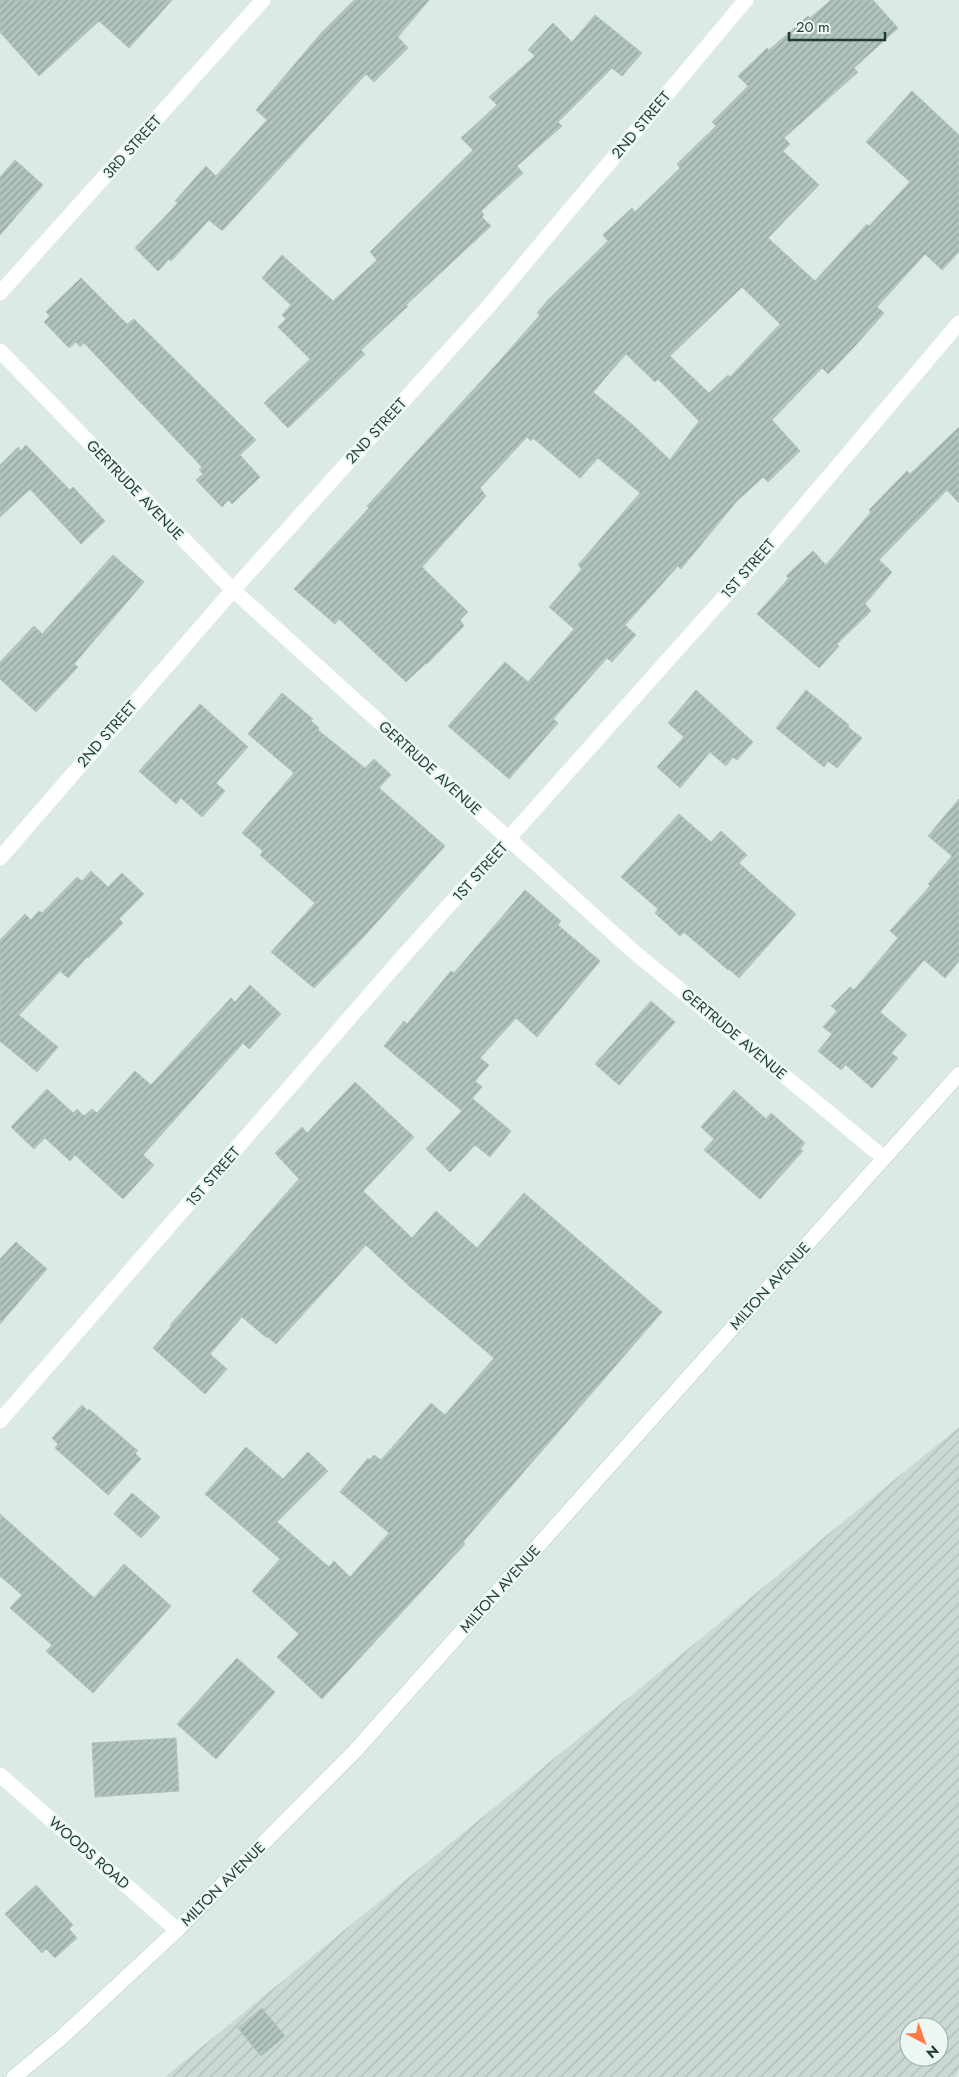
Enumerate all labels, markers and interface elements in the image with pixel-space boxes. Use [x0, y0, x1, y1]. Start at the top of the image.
scale bar [789, 10, 885, 42]
text: 20 m [796, 16, 830, 38]
street label: 2ND STREET [606, 87, 676, 163]
street label: 3RD STREET [98, 111, 166, 183]
street label: 2ND STREET [340, 393, 412, 469]
street label: GERTRUDE AVENUE [81, 435, 189, 545]
street label: 1ST STREET [716, 534, 780, 604]
street label: 2ND STREET [72, 696, 142, 772]
street label: GERTRUDE AVENUE [374, 716, 486, 820]
street label: 1ST STREET [447, 837, 513, 907]
street label: GERTRUDE AVENUE [676, 983, 792, 1085]
street label: 1ST STREET [181, 1142, 245, 1212]
street label: MILTON AVENUE [725, 1237, 815, 1335]
street label: MILTON AVENUE [455, 1540, 545, 1638]
street label: WOODS ROAD [44, 1812, 134, 1894]
street label: MILTON AVENUE [176, 1837, 270, 1931]
north arrow [899, 2017, 949, 2067]
text: N [922, 2041, 943, 2063]

